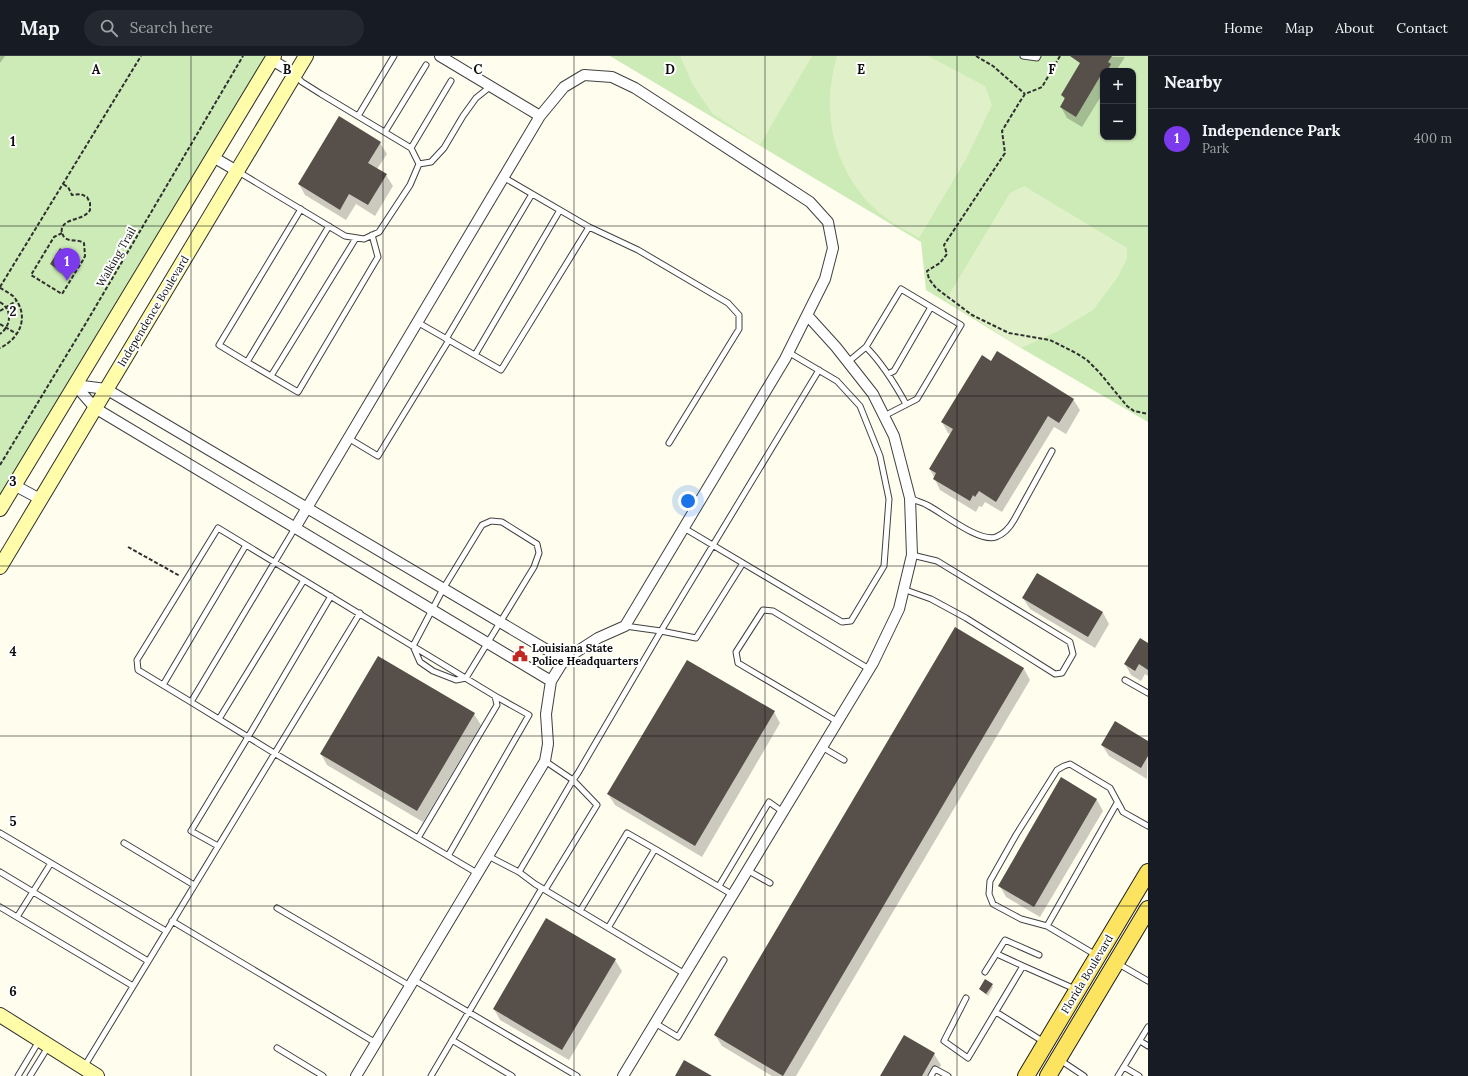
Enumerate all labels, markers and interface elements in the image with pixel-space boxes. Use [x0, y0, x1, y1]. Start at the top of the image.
search box [84, 10, 364, 46]
text: Map [20, 16, 60, 40]
icon: search [98, 17, 120, 39]
text: Search here [130, 18, 213, 37]
text: Home [1224, 19, 1263, 37]
text: Map [1285, 19, 1313, 37]
text: About [1335, 19, 1374, 37]
text: Contact [1396, 19, 1448, 37]
text: A [92, 61, 101, 78]
text: B [283, 61, 292, 78]
text: C [474, 61, 483, 78]
text: D [665, 61, 675, 78]
text: E [857, 61, 865, 78]
text: F [1048, 61, 1056, 78]
map controls [1100, 68, 1136, 140]
button: + [1100, 68, 1136, 104]
text: Nearby [1164, 71, 1222, 93]
button: − [1100, 104, 1136, 140]
text: Independence Park [1202, 121, 1341, 140]
text: 1 [1174, 130, 1180, 147]
text: 400 m [1414, 130, 1452, 147]
text: 1 [10, 133, 16, 150]
text: Park [1202, 140, 1229, 157]
street label: Walking Trail [93, 224, 139, 290]
pin: 1 [54, 248, 80, 281]
street label: Independence Boulevard [114, 253, 192, 369]
text: 2 [10, 303, 17, 320]
text: 3 [9, 473, 17, 490]
your location [678, 491, 698, 511]
place label: Louisiana State Police Headquarters [532, 641, 639, 668]
text: 4 [9, 643, 17, 660]
public building icon: Louisiana State Police Headquarters [511, 645, 529, 663]
text: 5 [9, 813, 17, 830]
street label: Florida Boulevard [1058, 932, 1116, 1016]
text: 6 [9, 983, 17, 1000]

